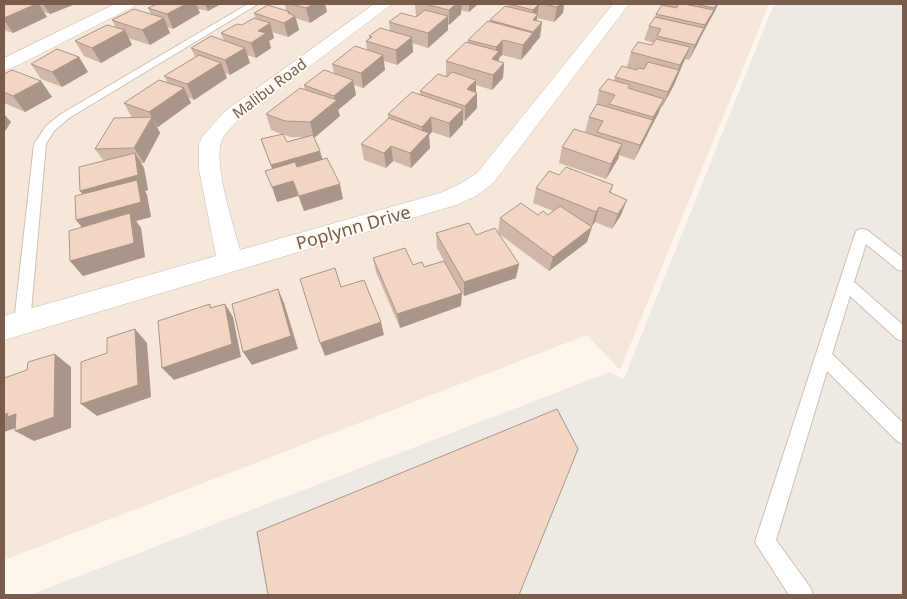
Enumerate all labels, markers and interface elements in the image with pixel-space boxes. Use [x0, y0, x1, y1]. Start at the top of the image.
street label: Malibu Road [228, 53, 310, 123]
street label: Poplynn Drive [293, 199, 413, 255]

